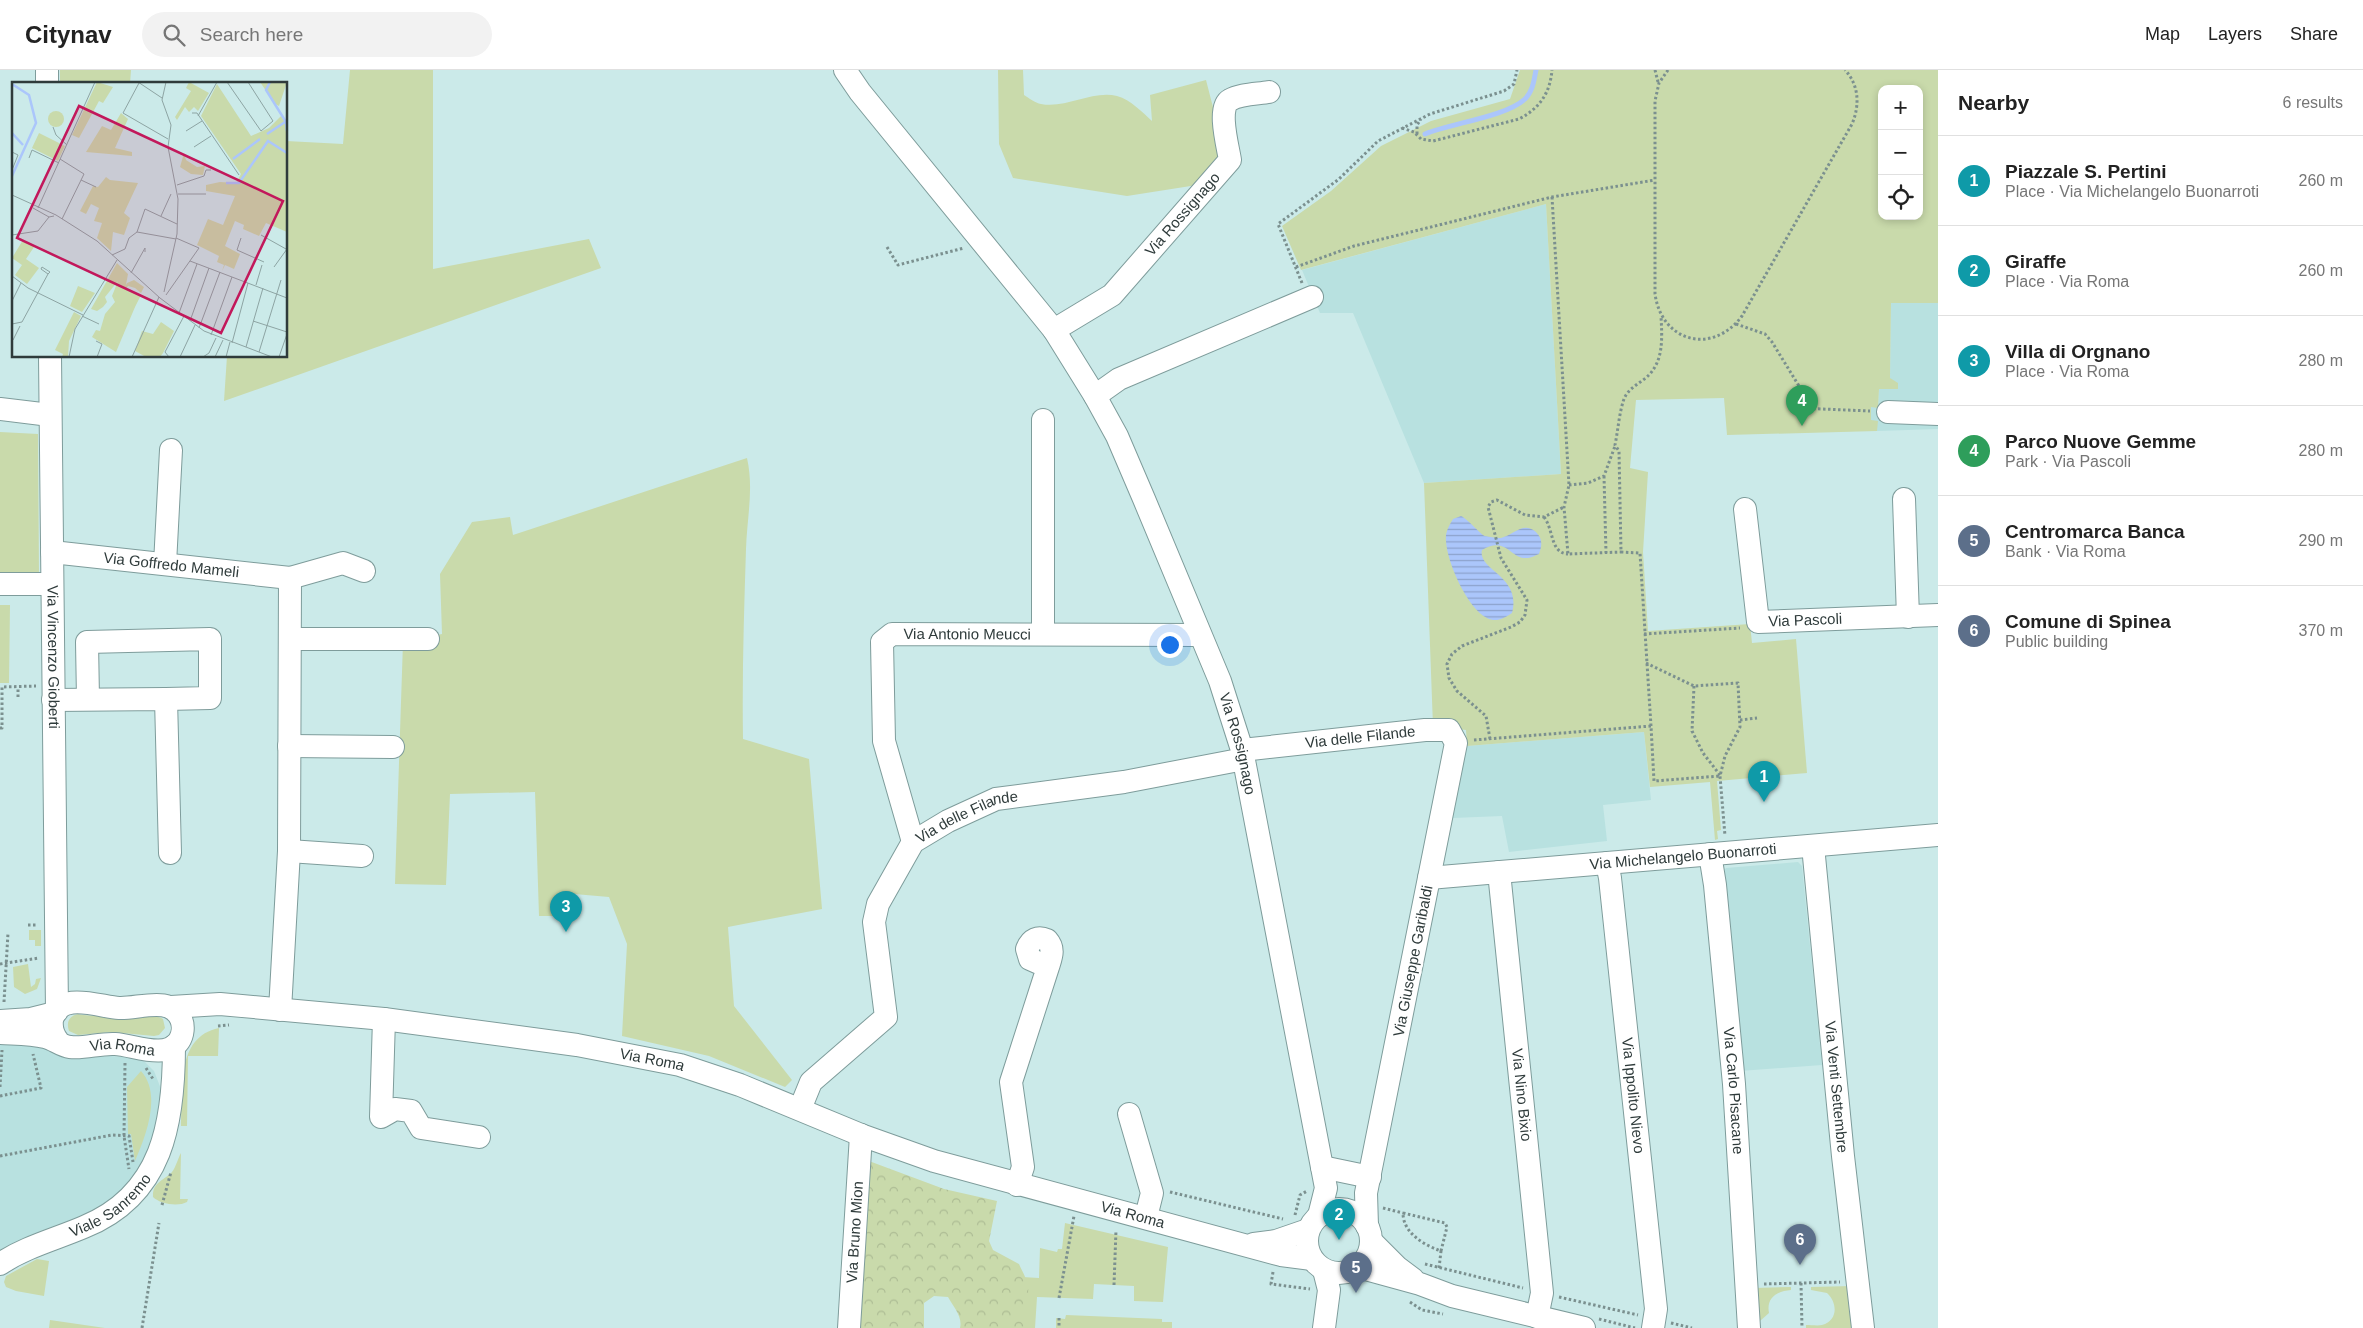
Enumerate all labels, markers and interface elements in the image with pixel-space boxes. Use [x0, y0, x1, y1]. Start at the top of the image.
search box [142, 12, 492, 57]
text: Citynav [25, 21, 112, 48]
icon: search [160, 21, 188, 49]
text: Search here [200, 24, 303, 45]
text: Map [2145, 24, 2180, 44]
text: Layers [2208, 24, 2262, 44]
text: Share [2290, 24, 2338, 44]
inset map [12, 82, 288, 358]
map controls [1878, 85, 1923, 220]
button: + [1878, 85, 1923, 130]
text: Nearby [1958, 91, 2029, 114]
text: 6 results [2283, 94, 2343, 111]
button: − [1878, 130, 1923, 175]
text: Piazzale S. Pertini [2005, 161, 2167, 182]
street label: Via Rossignago [1141, 169, 1223, 259]
text: 1 [1970, 172, 1978, 189]
text: 260 m [2299, 172, 2343, 189]
button: locate [1878, 175, 1923, 220]
text: Place · Via Michelangelo Buonarroti [2005, 183, 2259, 200]
text: Giraffe [2005, 251, 2066, 272]
text: 2 [1970, 262, 1978, 279]
text: 260 m [2299, 262, 2343, 279]
text: Place · Via Roma [2005, 273, 2129, 290]
text: Villa di Orgnano [2005, 341, 2150, 362]
text: 3 [1970, 352, 1978, 369]
text: 280 m [2299, 352, 2343, 369]
text: Place · Via Roma [2005, 363, 2129, 380]
pin: 4 [1786, 385, 1818, 426]
text: Parco Nuove Gemme [2005, 431, 2196, 452]
text: 4 [1970, 442, 1978, 459]
text: 280 m [2299, 442, 2343, 459]
text: Park · Via Pascoli [2005, 453, 2131, 470]
text: Centromarca Banca [2005, 521, 2185, 542]
text: 5 [1970, 532, 1978, 549]
text: 290 m [2299, 532, 2343, 549]
text: Bank · Via Roma [2005, 543, 2126, 560]
street label: Via Goffredo Mameli [103, 549, 240, 580]
street label: Via Vincenzo Gioberti [44, 585, 63, 729]
street label: Via Pascoli [1768, 610, 1842, 630]
text: Comune di Spinea [2005, 611, 2171, 632]
text: 6 [1970, 622, 1978, 639]
text: 370 m [2299, 622, 2343, 639]
street label: Via Antonio Meucci [903, 625, 1031, 642]
your location [1157, 632, 1183, 658]
text: Public building [2005, 633, 2108, 650]
street label: Via Rossignago [1216, 690, 1259, 796]
street label: Via delle Filande [1304, 722, 1416, 751]
pin: 1 [1748, 761, 1780, 802]
street label: Via delle Filande [913, 787, 1019, 846]
street label: Via Michelangelo Buonarroti [1589, 840, 1777, 872]
street label: Via Giuseppe Garibaldi [1389, 884, 1436, 1038]
pin: 3 [550, 891, 582, 932]
street label: Via Venti Settembre [1822, 1020, 1852, 1154]
street label: Via Carlo Pisacane [1721, 1026, 1747, 1155]
street label: Via Roma [89, 1035, 156, 1059]
street label: Via Ippolito Nievo [1619, 1037, 1648, 1154]
street label: Via Roma [618, 1044, 688, 1074]
street label: Via Nino Bixio [1509, 1048, 1535, 1142]
street label: Viale Sanremo [67, 1170, 154, 1240]
street label: Via Bruno Mion [843, 1181, 866, 1284]
street label: Via Roma [1099, 1198, 1167, 1231]
pin: 2 [1323, 1199, 1355, 1240]
pin: 6 [1784, 1224, 1816, 1265]
pin: 5 [1340, 1252, 1372, 1293]

